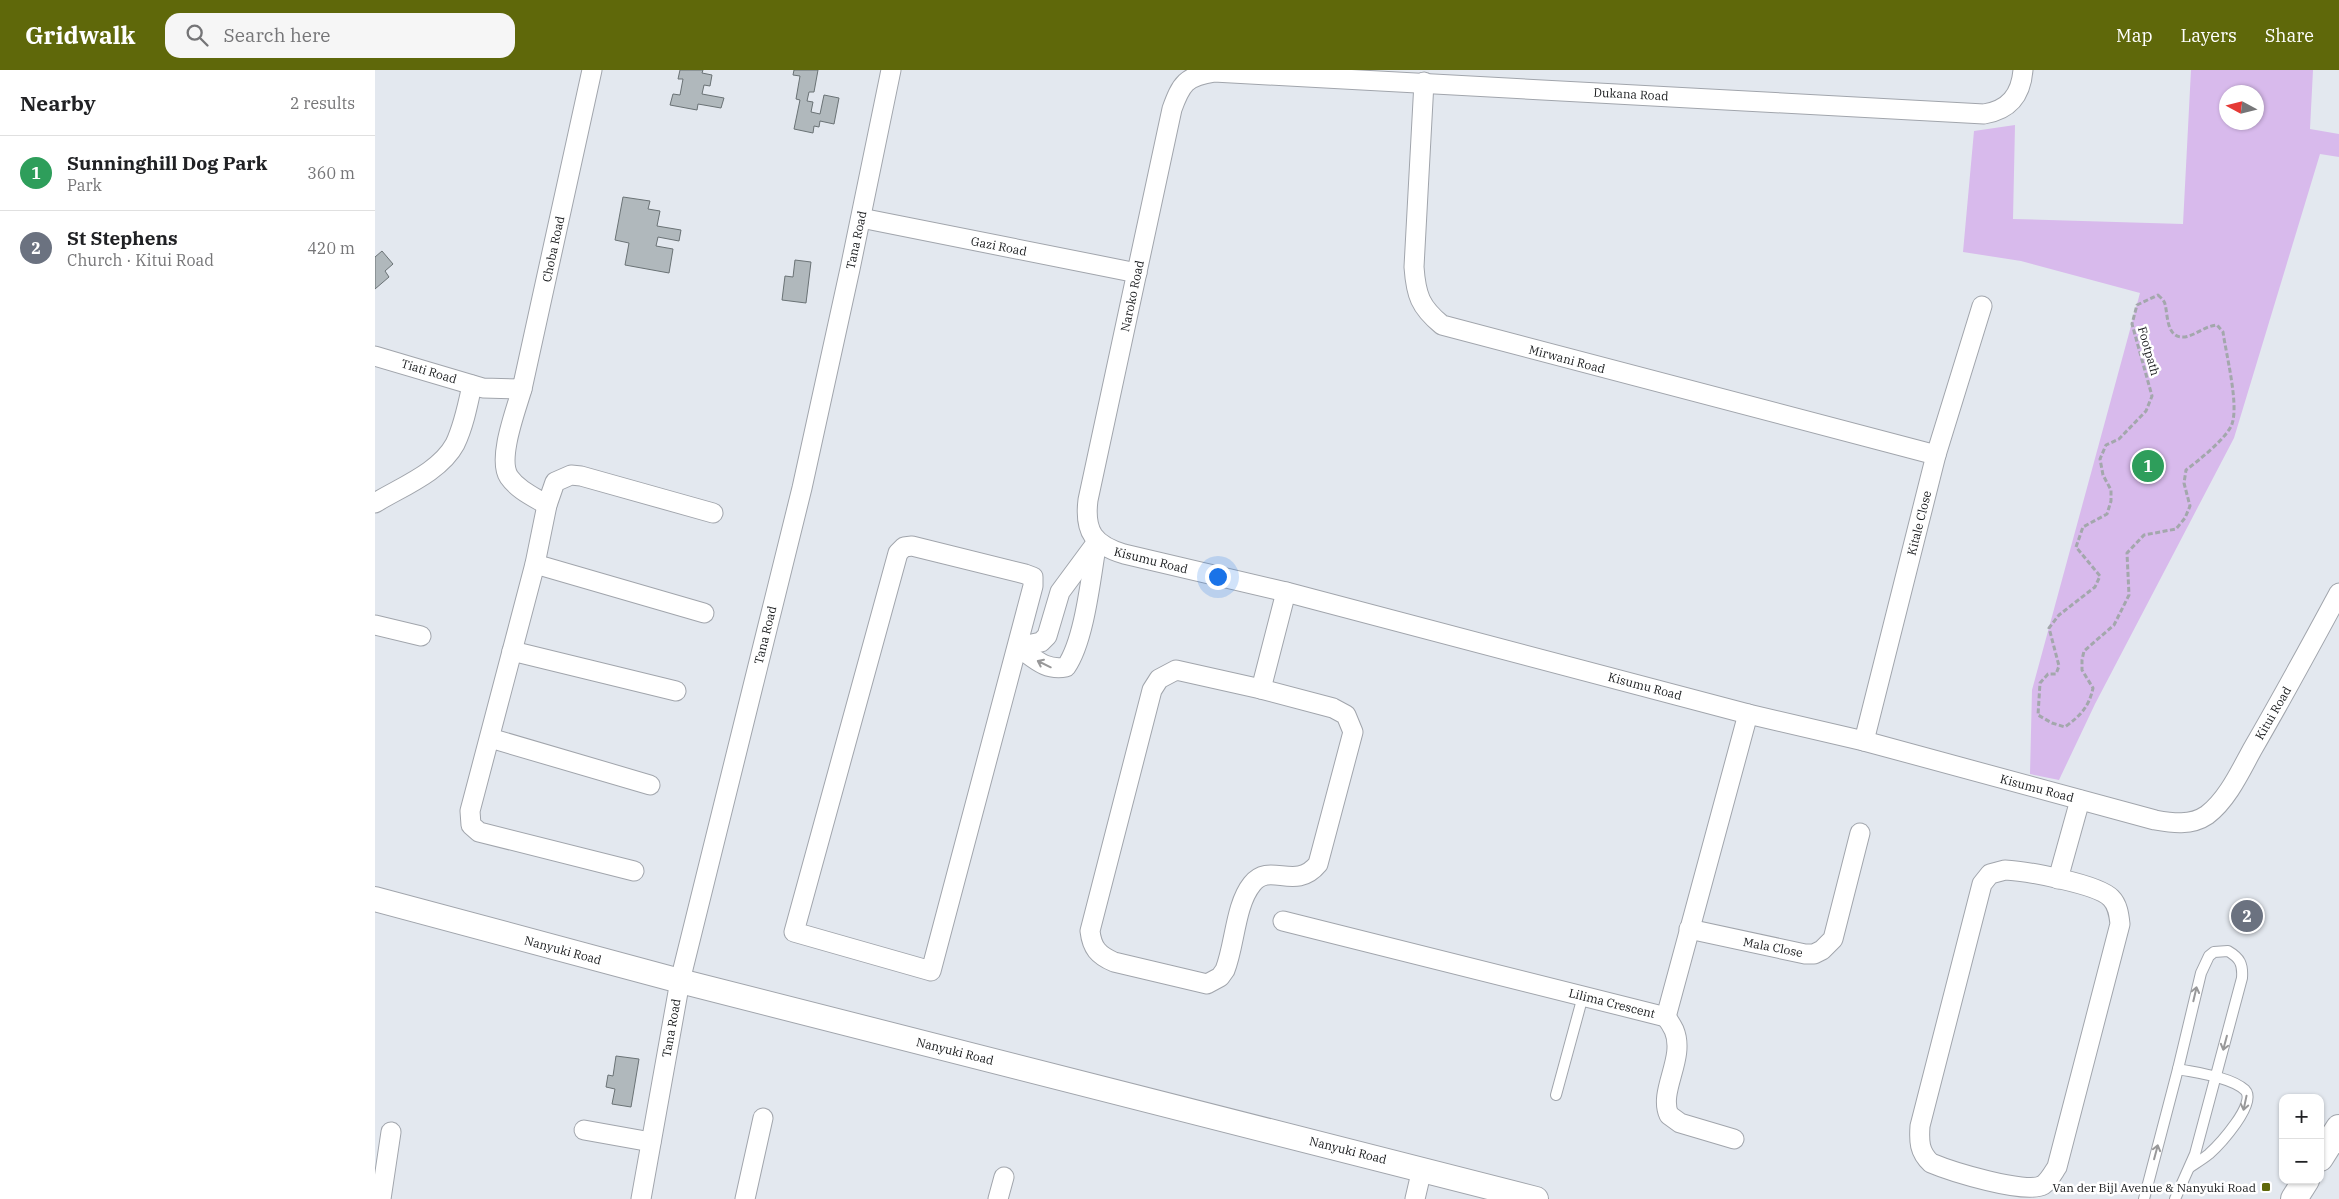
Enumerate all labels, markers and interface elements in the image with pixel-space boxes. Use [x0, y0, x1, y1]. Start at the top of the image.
search box [165, 13, 515, 58]
text: Gridwalk [25, 19, 135, 51]
icon: search [183, 21, 211, 49]
text: Search here [223, 23, 331, 47]
text: Map [2116, 24, 2153, 47]
text: Layers [2181, 24, 2237, 47]
text: Share [2265, 24, 2314, 47]
street label: Dukana Road [1593, 85, 1669, 103]
north arrow [2219, 85, 2264, 130]
text: Nearby [20, 89, 96, 117]
text: 2 results [290, 93, 355, 113]
text: Sunninghill Dog Park [67, 151, 267, 175]
text: 1 [31, 163, 41, 183]
text: 360 m [307, 163, 355, 183]
text: Park [67, 175, 102, 195]
street label: Tana Road [842, 209, 870, 271]
street label: Choba Road [539, 215, 567, 283]
text: St Stephens [67, 226, 178, 250]
street label: Gazi Road [970, 233, 1028, 259]
text: 2 [31, 238, 41, 258]
text: 420 m [307, 238, 355, 258]
text: Church · Kitui Road [67, 250, 214, 270]
street label: Naroko Road [1117, 259, 1147, 333]
street label: Footpath [2135, 325, 2163, 378]
street label: Mirwani Road [1527, 342, 1607, 376]
street label: Tiati Road [399, 355, 459, 387]
pin: 1 [2132, 447, 2164, 485]
street label: Kitale Close [1904, 489, 1934, 557]
street label: Kisumu Road [1112, 544, 1190, 576]
your location [1205, 564, 1231, 590]
street label: Tana Road [751, 604, 779, 666]
one-way arrow [1037, 659, 1052, 669]
street label: Kisumu Road [1606, 669, 1684, 703]
street label: Kitui Road [2252, 684, 2294, 742]
street label: Kisumu Road [1998, 771, 2076, 805]
pin: 2 [2231, 897, 2263, 935]
street label: Nanyuki Road [523, 932, 603, 968]
street label: Mala Close [1742, 934, 1804, 960]
street label: Lilima Crescent [1567, 985, 1657, 1021]
one-way arrow [2191, 987, 2200, 1003]
street label: Tana Road [658, 997, 684, 1059]
street label: Nanyuki Road [915, 1034, 995, 1068]
one-way arrow [2219, 1035, 2229, 1051]
one-way arrow [2240, 1094, 2250, 1110]
map controls [2279, 1094, 2324, 1184]
button: + [2279, 1094, 2324, 1139]
street label: Nanyuki Road [1308, 1133, 1388, 1167]
button: − [2279, 1139, 2324, 1184]
one-way arrow [2152, 1144, 2162, 1160]
place label: Van der Bijl Avenue & Nanyuki Road [2053, 1180, 2256, 1195]
marker: Van der Bijl Avenue & Nanyuki Road [2260, 1181, 2272, 1193]

